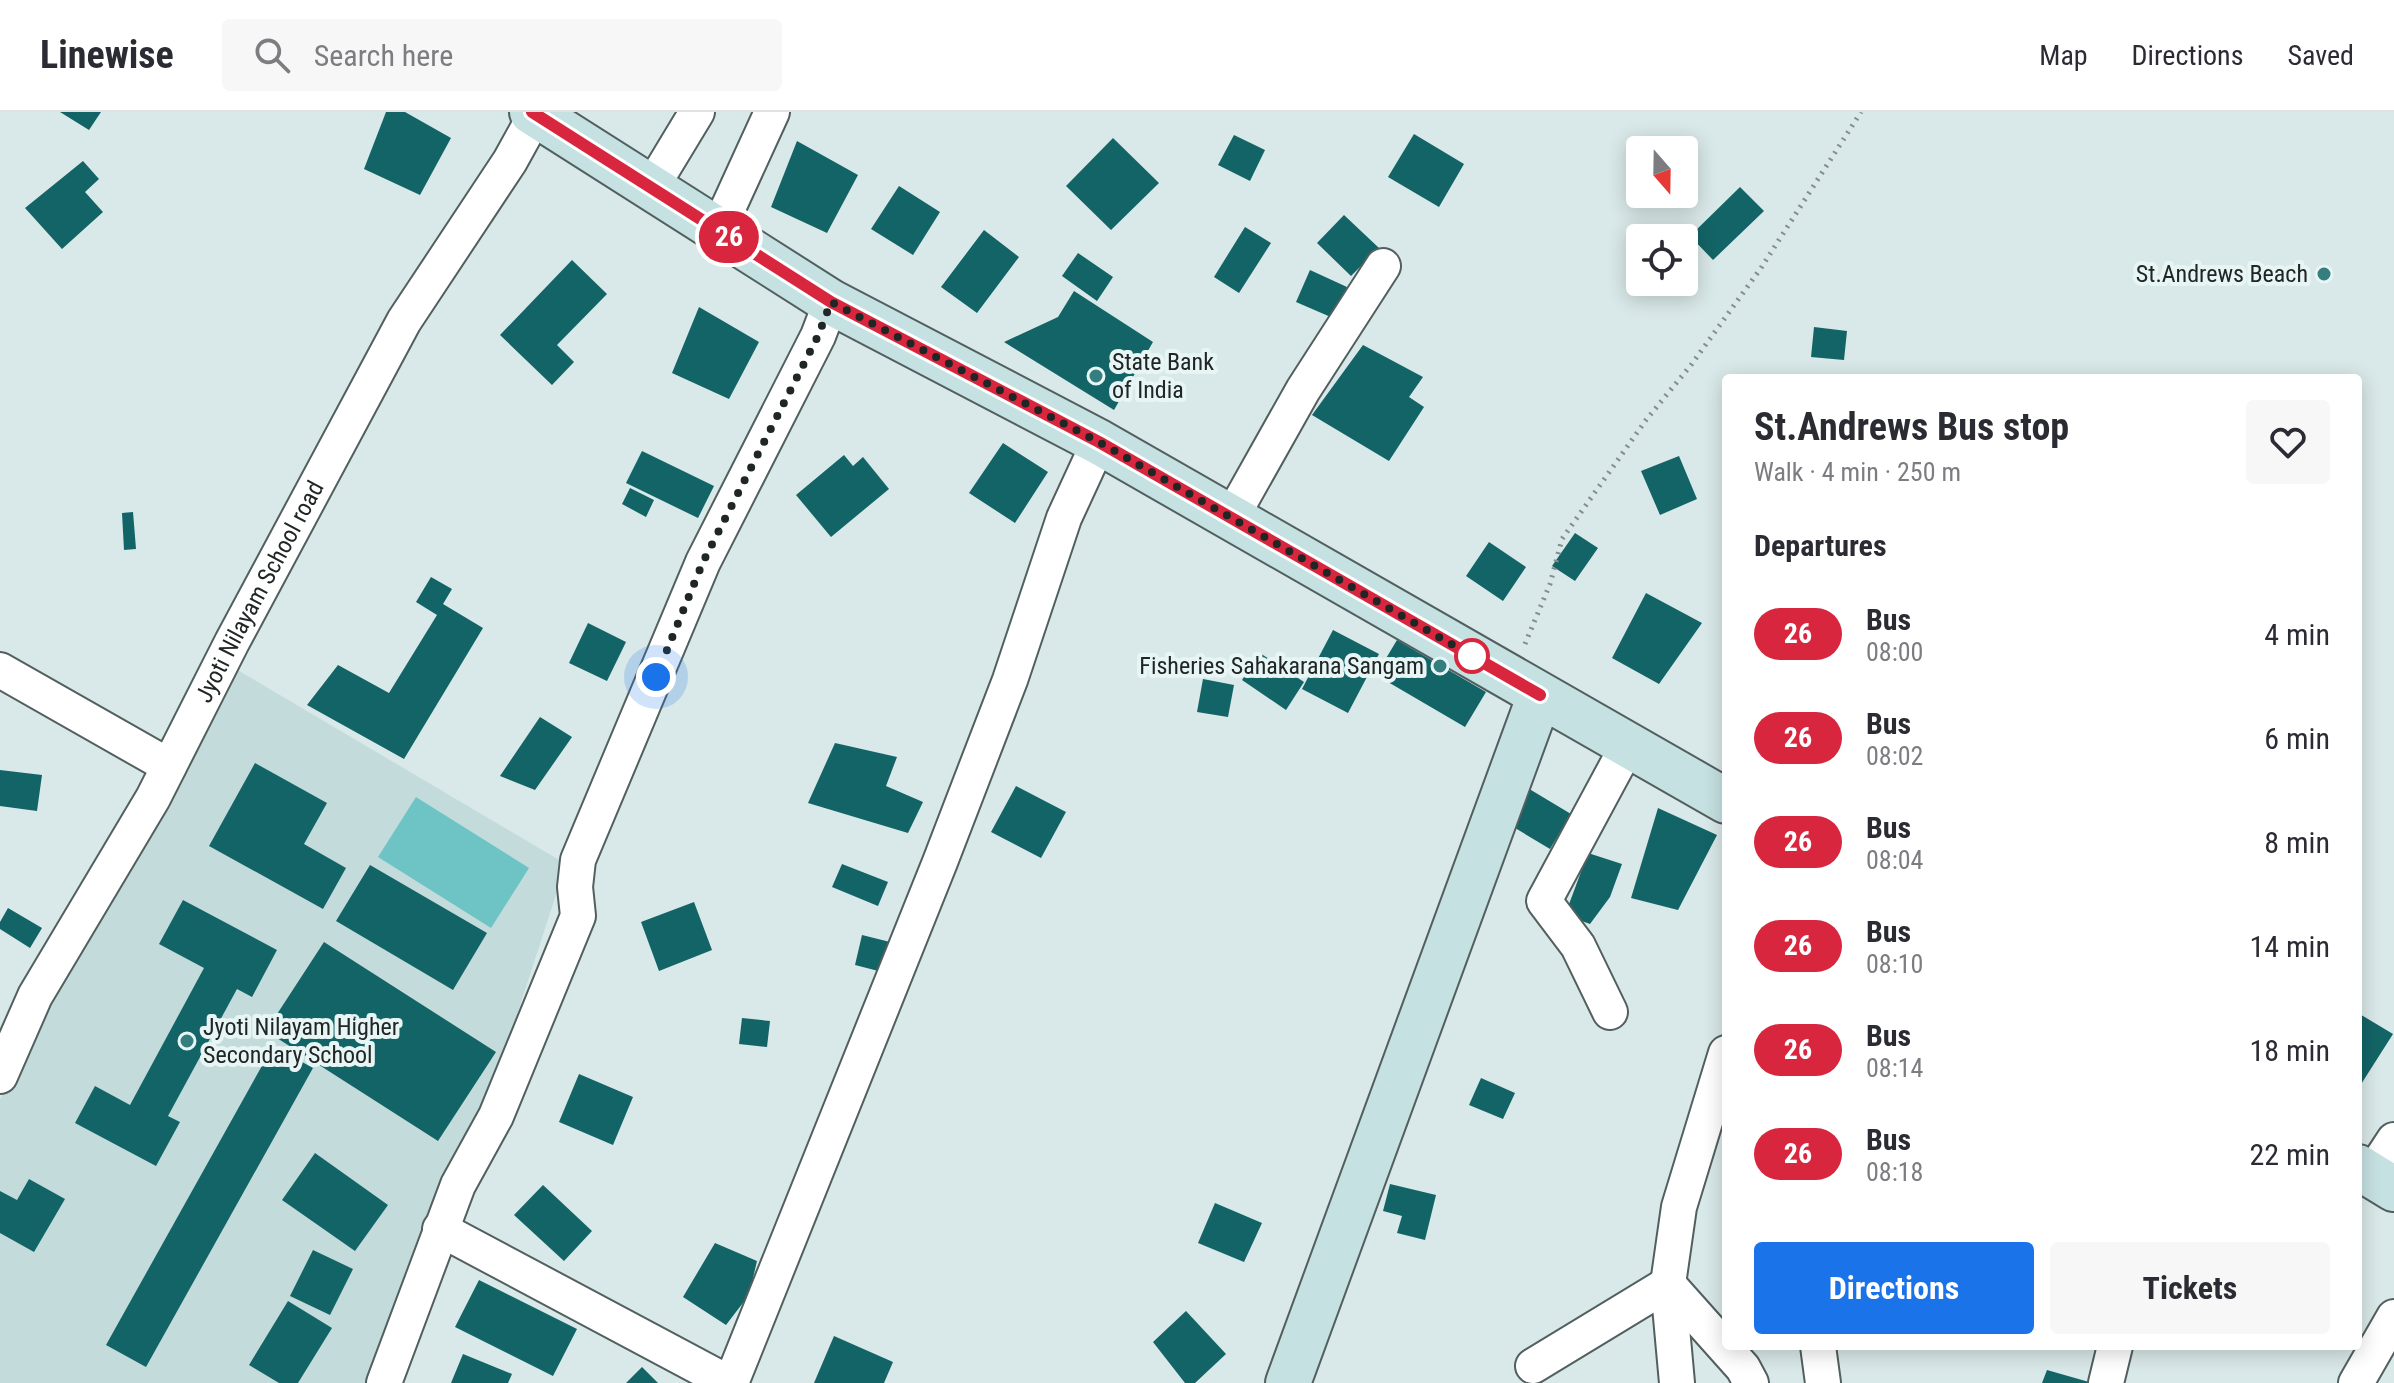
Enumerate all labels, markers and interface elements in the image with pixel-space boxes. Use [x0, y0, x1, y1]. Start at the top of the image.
search box [222, 19, 782, 91]
text: Linewise [40, 33, 174, 77]
icon: search [250, 33, 294, 77]
text: Search here [314, 38, 453, 73]
text: Map [2039, 39, 2088, 72]
text: Directions [2132, 39, 2243, 72]
text: Saved [2287, 39, 2354, 72]
north arrow [1626, 136, 1698, 208]
map controls [1626, 136, 1698, 296]
line badge: 26 [693, 211, 765, 263]
text: 26 [715, 220, 743, 253]
button: locate [1626, 224, 1698, 296]
place label: St.Andrews Beach [2136, 260, 2308, 288]
marker: St.Andrews Beach [2315, 265, 2333, 283]
place label: State Bank of India [1112, 348, 1214, 404]
marker: State Bank of India [1087, 367, 1105, 385]
button: heart [2246, 400, 2330, 484]
text: St.Andrews Bus stop [1754, 405, 2069, 449]
text: Walk · 4 min · 250 m [1754, 457, 1961, 487]
street label: Jyoti Nilayam School road [190, 476, 330, 707]
text: Departures [1754, 528, 1887, 563]
text: Bus [1866, 602, 1911, 637]
text: 26 [1784, 617, 1812, 650]
text: 4 min [2264, 617, 2330, 652]
text: 08:00 [1866, 637, 1923, 667]
unlabelled marker [1455, 639, 1489, 673]
place label: Fisheries Sahakarana Sangam [1139, 652, 1424, 680]
your location [636, 657, 676, 697]
marker: Fisheries Sahakarana Sangam [1431, 657, 1449, 675]
text: Bus [1866, 706, 1911, 741]
text: 26 [1784, 721, 1812, 754]
text: 6 min [2264, 721, 2330, 756]
text: 08:02 [1866, 741, 1923, 771]
text: Bus [1866, 810, 1911, 845]
text: 26 [1784, 825, 1812, 858]
text: 8 min [2264, 825, 2330, 860]
text: 08:04 [1866, 845, 1923, 875]
text: Bus [1866, 914, 1911, 949]
text: 26 [1784, 929, 1812, 962]
text: 14 min [2249, 929, 2330, 964]
text: 08:10 [1866, 949, 1923, 979]
place label: Jyoti Nilayam Higher Secondary School [203, 1013, 399, 1069]
text: Bus [1866, 1018, 1911, 1053]
marker: Jyoti Nilayam Higher Secondary School [178, 1032, 196, 1050]
text: 26 [1784, 1033, 1812, 1066]
text: 18 min [2249, 1033, 2330, 1068]
text: 08:14 [1866, 1053, 1923, 1083]
text: Bus [1866, 1122, 1911, 1157]
text: 26 [1784, 1137, 1812, 1170]
text: 22 min [2249, 1137, 2330, 1172]
text: 08:18 [1866, 1157, 1923, 1187]
button: Directions [1754, 1242, 2034, 1334]
button: Tickets [2050, 1242, 2330, 1334]

